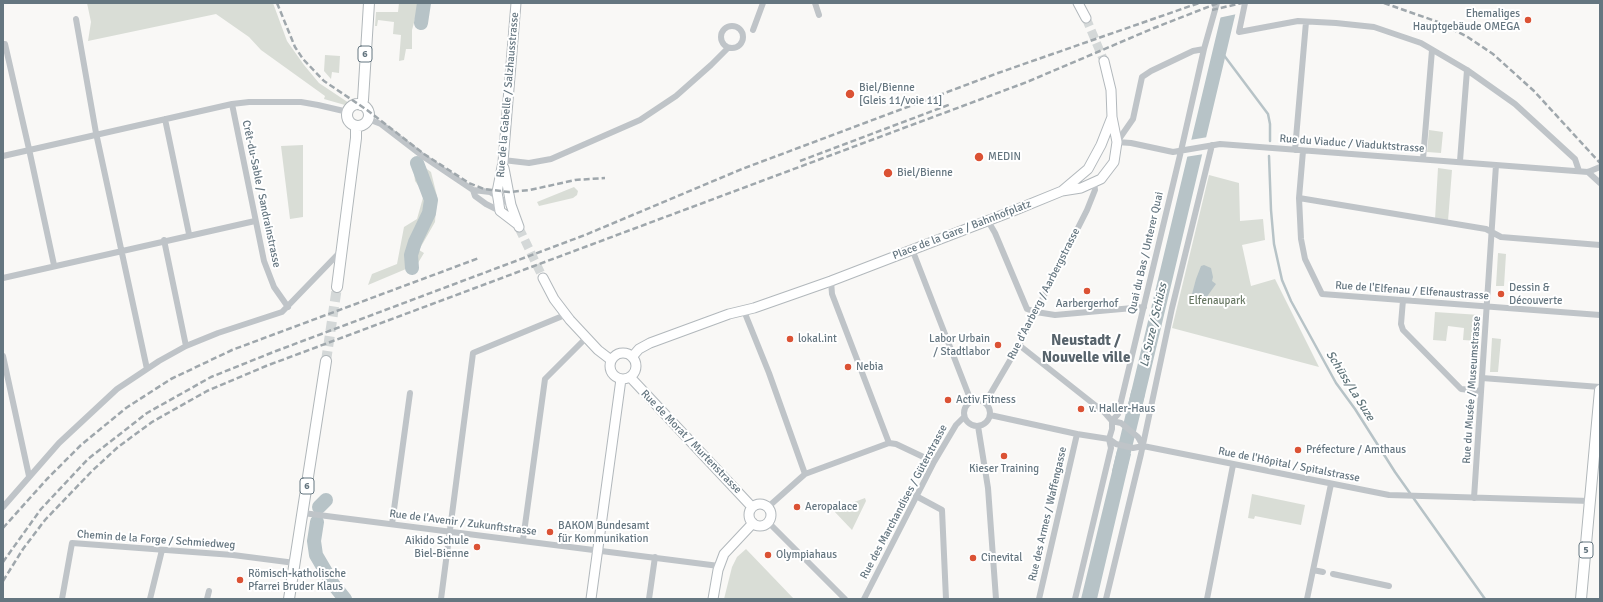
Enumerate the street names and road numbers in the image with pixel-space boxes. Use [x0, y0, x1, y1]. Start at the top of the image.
street label: Rue de la Gabelle / Salzhausstrasse [494, 12, 522, 178]
road number: 6 [358, 46, 372, 62]
street label: Crêt-du-Sable / Sandrainstrasse [239, 119, 283, 269]
street label: Rue du Viaduc / Viaduktstrasse [1279, 132, 1425, 156]
street label: Quai du Bas / Unterer Quai [1125, 191, 1167, 315]
street label: Place de la Gare / Bahnhofplatz [891, 197, 1033, 263]
street label: Rue d'Aarberg / Aarbergstrasse [1005, 226, 1083, 362]
street label: Rue de l'Elfenau / Elfenaustrasse [1335, 279, 1489, 303]
street label: Rue du Musée / Museumstrasse [1460, 316, 1484, 464]
street label: Rue de Morat / Murtenstrasse [638, 387, 744, 497]
street label: Rue des Marchandises / Güterstrasse [858, 423, 950, 581]
street label: Rue des Armes / Waffengasse [1026, 445, 1070, 583]
street label: Rue de l'Hôpital / Spitalstrasse [1217, 445, 1361, 485]
road number: 6 [300, 478, 314, 494]
street label: Rue de l'Avenir / Zukunftstrasse [389, 507, 537, 539]
street label: Chemin de la Forge / Schmiedweg [76, 528, 236, 552]
road number: 5 [1579, 542, 1593, 558]

